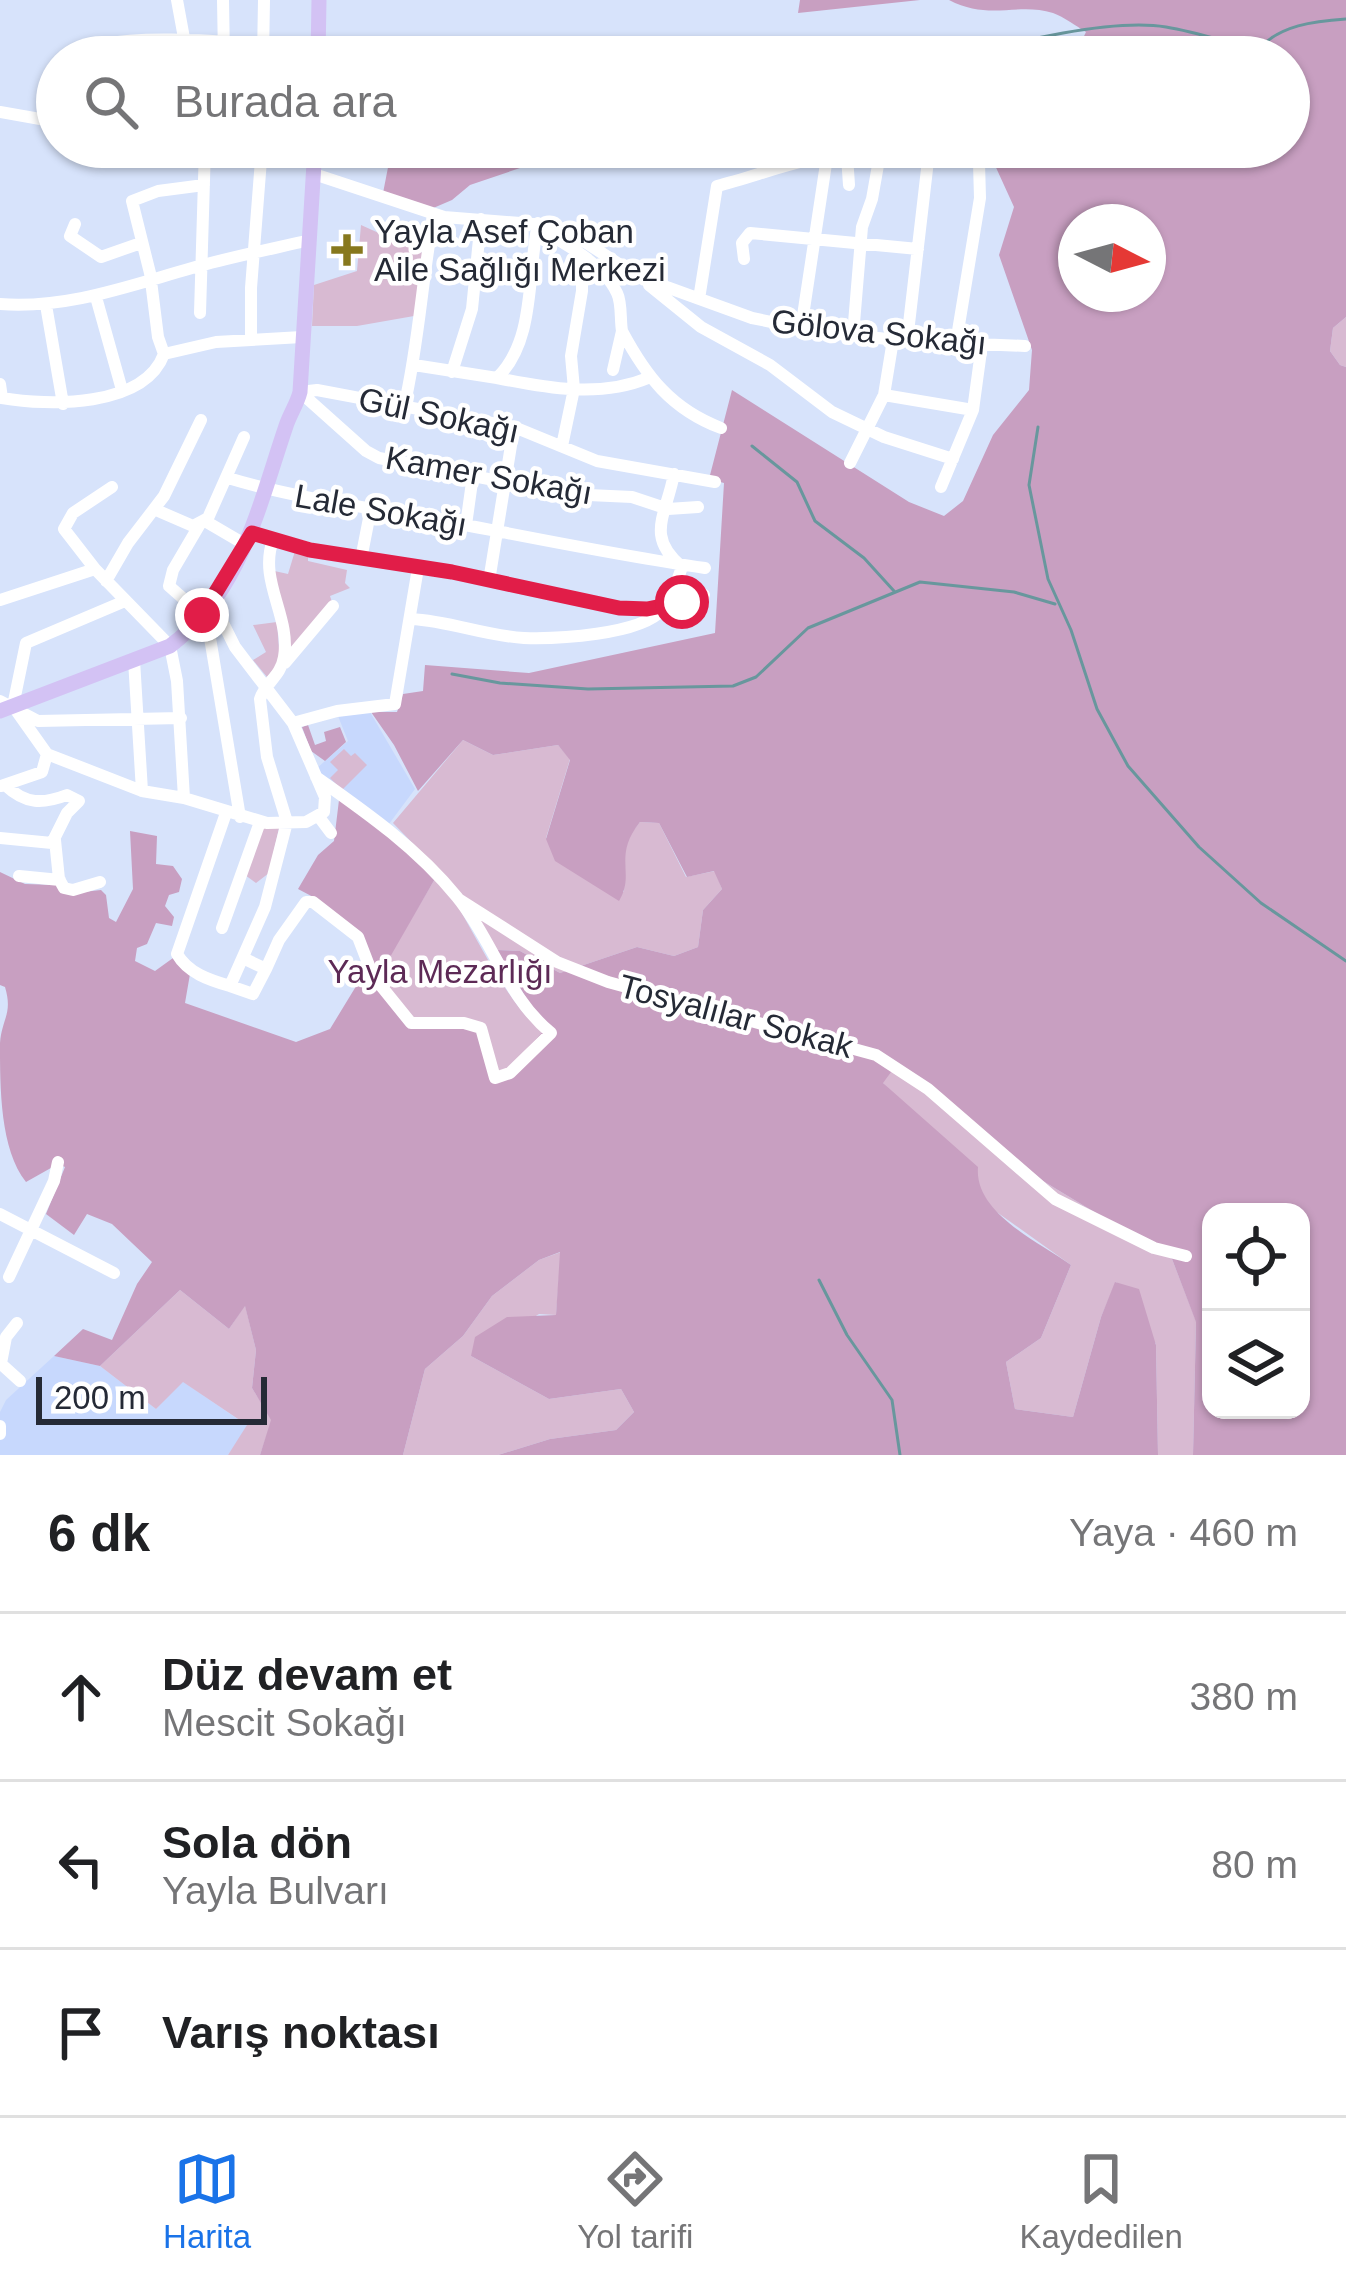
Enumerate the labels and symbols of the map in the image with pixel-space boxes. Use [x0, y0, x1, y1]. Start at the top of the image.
north arrow [1058, 204, 1166, 312]
place label: Yayla Asef Çoban Aile Sağlığı Merkezi [374, 213, 666, 288]
marker: Yayla Asef Çoban Aile Sağlığı Merkezi [331, 234, 363, 266]
street label: Gölova Sokağı [769, 302, 989, 362]
street label: Gül Sokağı [355, 380, 523, 450]
street label: Kamer Sokağı [383, 439, 595, 511]
street label: Lale Sokağı [292, 477, 470, 543]
route start [655, 575, 709, 629]
route end [175, 588, 229, 642]
park label: Yayla Mezarlığı [328, 953, 552, 990]
street label: Tosyalılar Sokak [615, 967, 857, 1065]
scale bar [36, 1371, 267, 1424]

